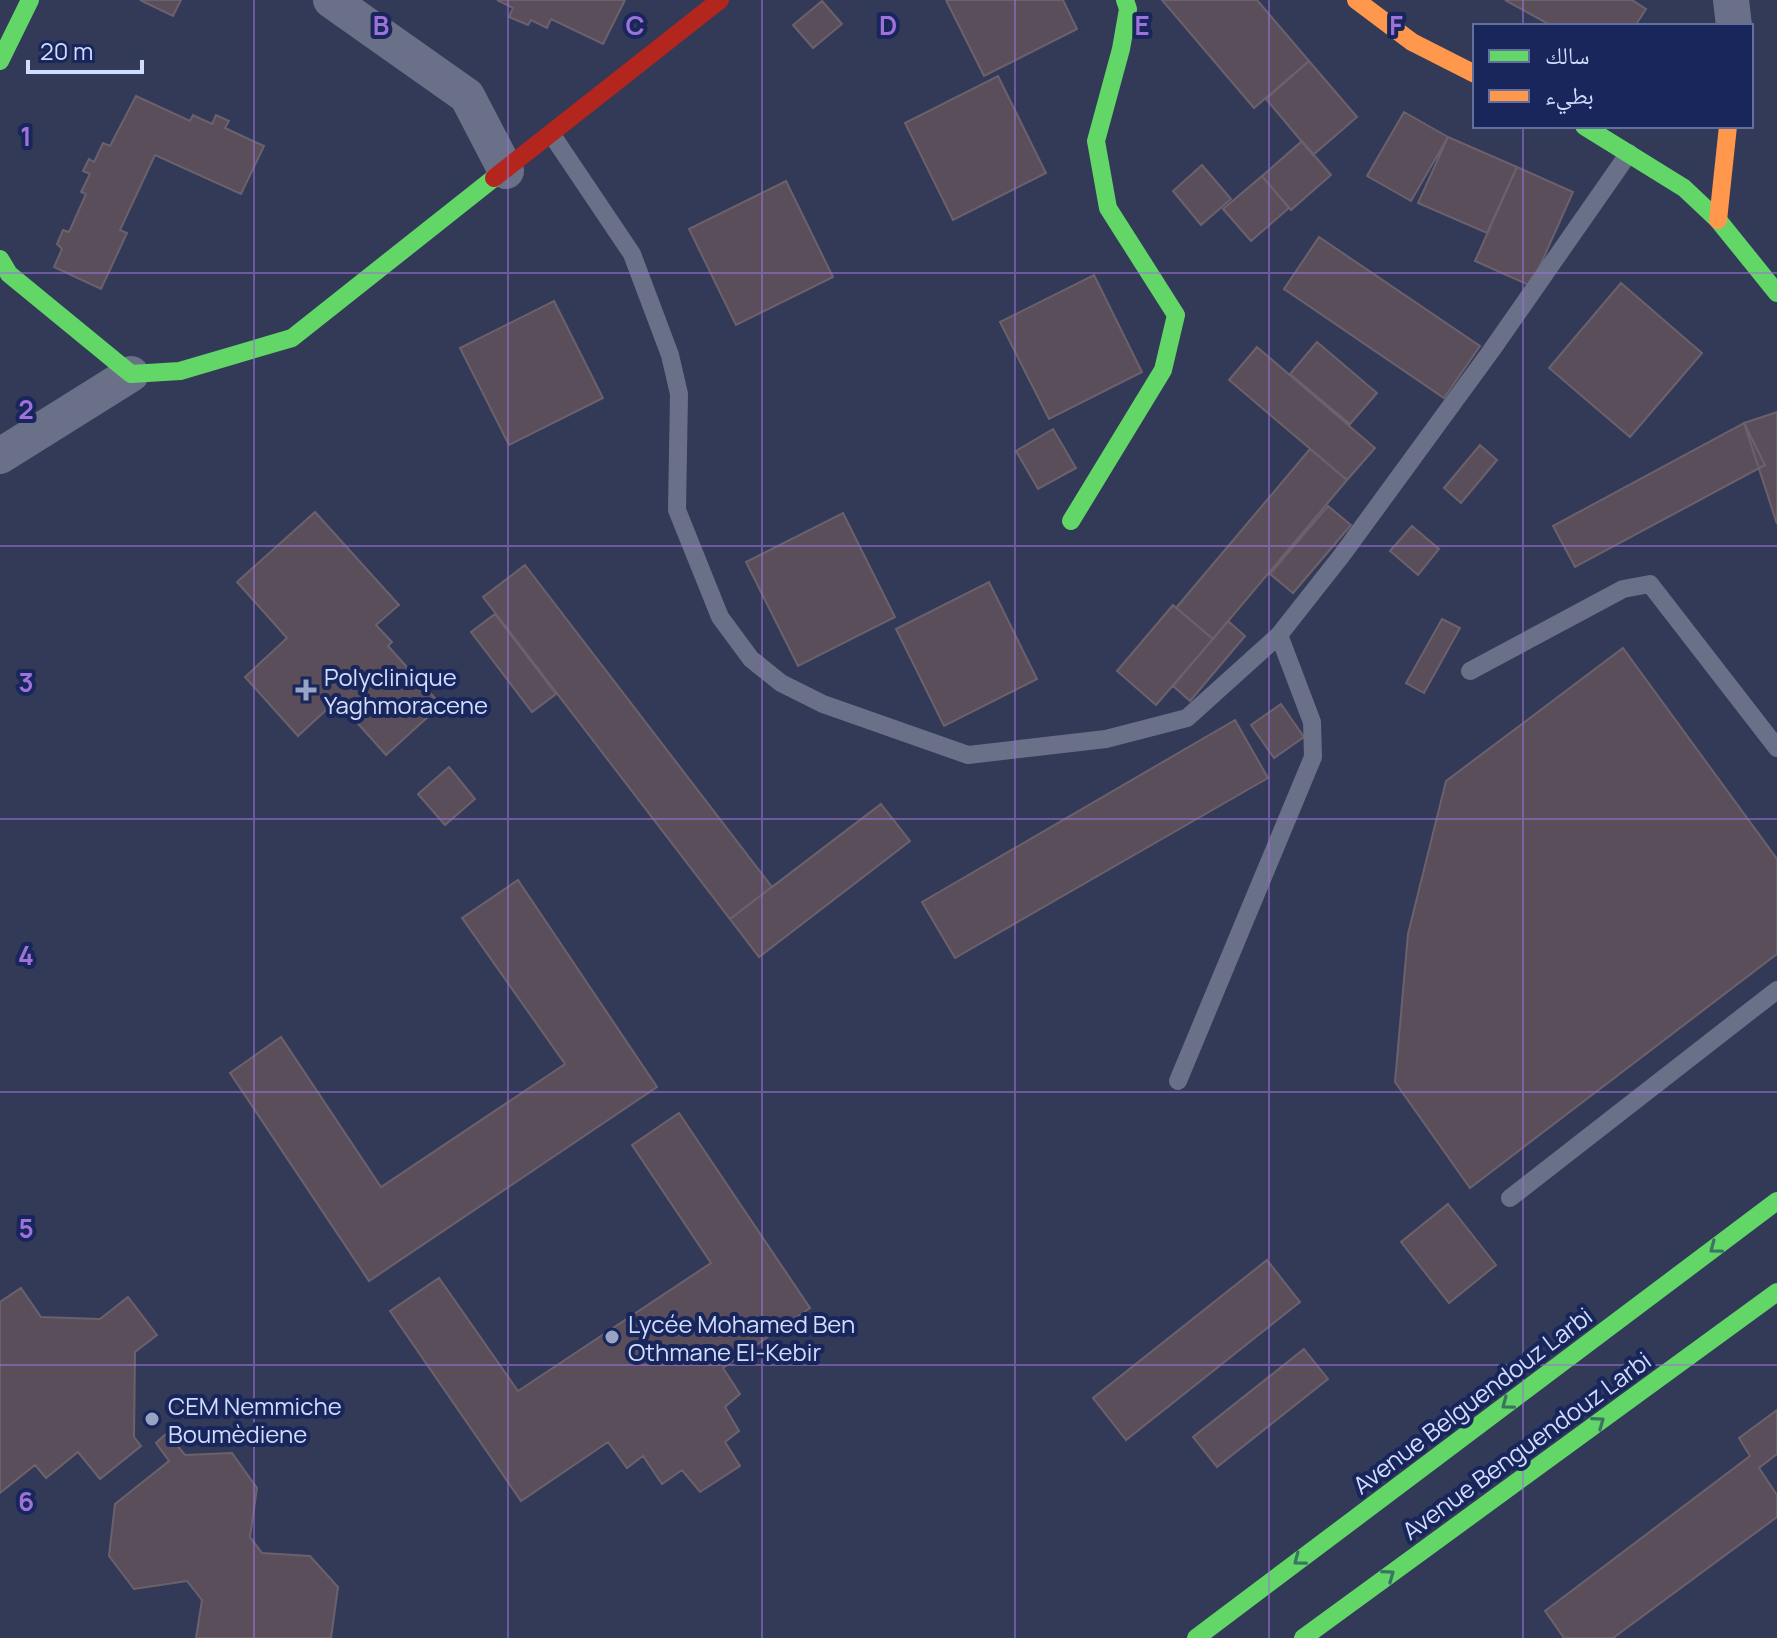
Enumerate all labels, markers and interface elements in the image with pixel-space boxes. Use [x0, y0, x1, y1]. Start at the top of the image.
text: B [373, 7, 389, 43]
text: C [625, 7, 645, 43]
text: D [879, 7, 897, 43]
text: E [1134, 7, 1150, 43]
text: F [1389, 7, 1403, 43]
scale bar [28, 24, 142, 74]
legend [1473, 24, 1753, 128]
text: 20 m [40, 34, 93, 67]
text: سالك [1545, 38, 1590, 71]
text: بطيء [1545, 78, 1594, 115]
text: 1 [20, 118, 32, 154]
text: 2 [18, 391, 34, 427]
place label: Polyclinique Yaghmoracene [324, 660, 488, 721]
text: 3 [18, 664, 34, 700]
marker: Polyclinique Yaghmoracene [295, 679, 317, 701]
text: 4 [18, 937, 34, 973]
text: 5 [18, 1210, 34, 1246]
one-way arrow [1709, 1238, 1723, 1252]
street label: Avenue Belguendouz Larbi [1346, 1299, 1598, 1501]
place label: Lycée Mohamed Ben Othmane El-Kebir [628, 1307, 855, 1368]
marker: Lycée Mohamed Ben Othmane El-Kebir [603, 1328, 621, 1346]
street label: Avenue Benguendouz Larbi [1395, 1343, 1657, 1547]
place label: CEM Nemmiche Boumèdiene [168, 1389, 342, 1450]
one-way arrow [1501, 1394, 1516, 1408]
marker: CEM Nemmiche Boumèdiene [143, 1410, 161, 1428]
one-way arrow [1590, 1417, 1604, 1432]
text: 6 [18, 1483, 34, 1519]
one-way arrow [1293, 1551, 1308, 1565]
one-way arrow [1380, 1571, 1394, 1585]

